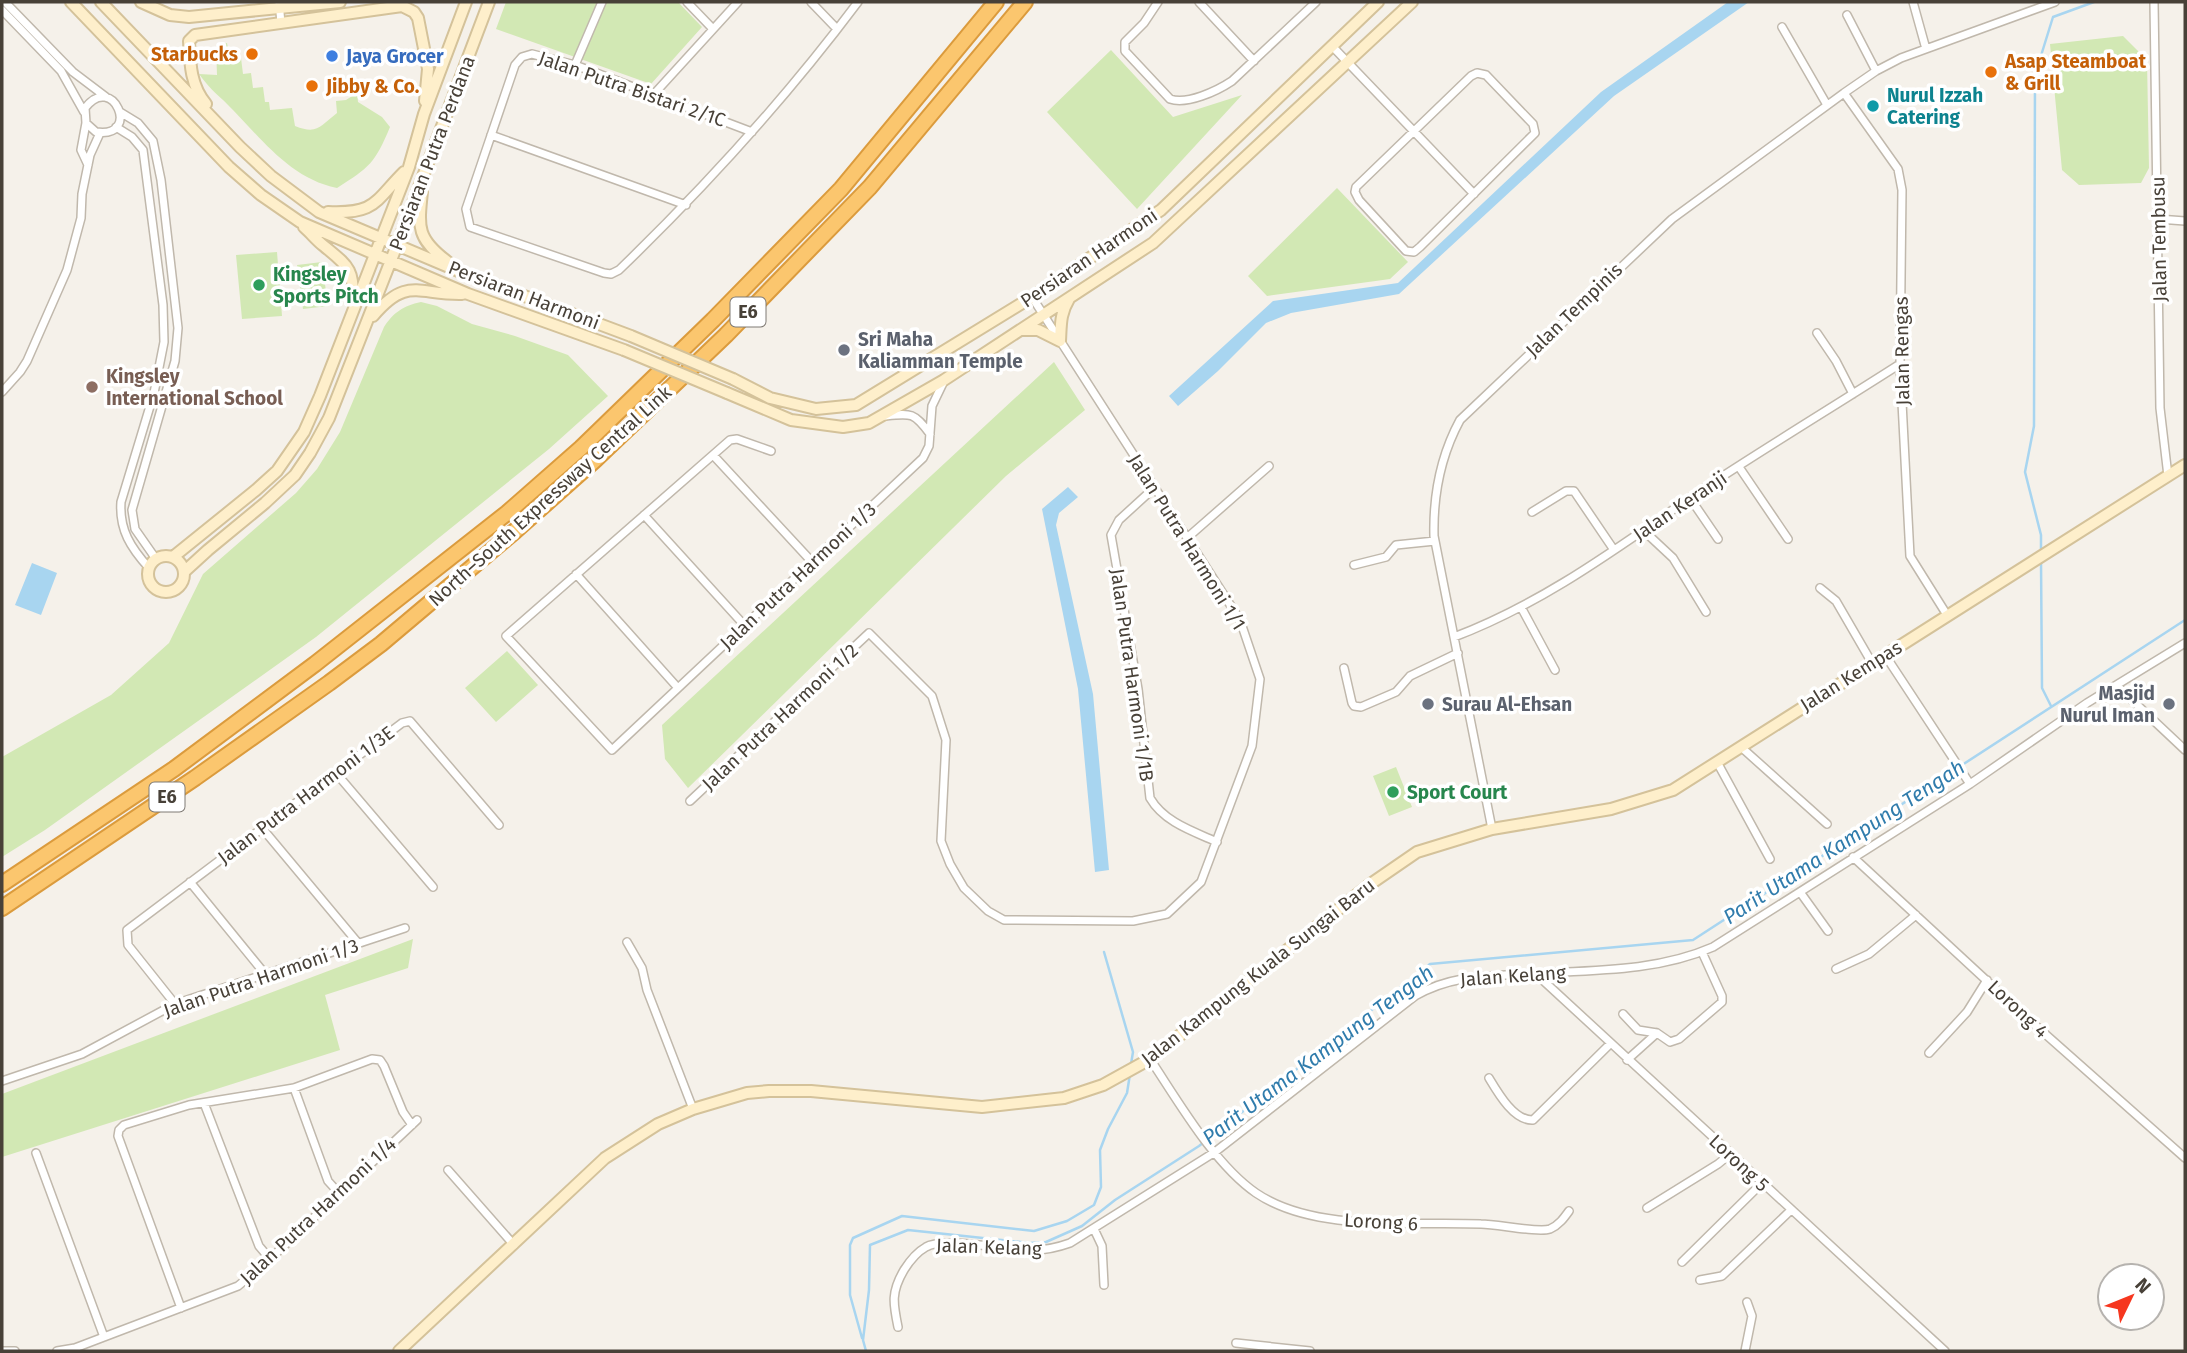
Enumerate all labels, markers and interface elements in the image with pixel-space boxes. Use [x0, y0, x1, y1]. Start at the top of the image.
place label: Starbucks [151, 43, 238, 66]
place label: Jaya Grocer [345, 45, 444, 68]
marker: Starbucks [244, 46, 260, 62]
street label: Jalan Putra Bistari 2/1C [536, 46, 729, 132]
marker: Jaya Grocer [324, 48, 340, 64]
place label: Asap Steamboat & Grill [2004, 50, 2147, 95]
street label: Persiaran Putra Perdana [384, 52, 480, 254]
marker: Asap Steamboat & Grill [1983, 64, 1999, 80]
place label: Jibby & Co. [325, 75, 419, 98]
marker: Jibby & Co. [304, 78, 320, 94]
place label: Nurul Izzah Catering [1887, 84, 1983, 129]
marker: Nurul Izzah Catering [1865, 98, 1881, 114]
street label: Jalan Tembusu [2146, 176, 2172, 302]
street label: Persiaran Harmoni [1016, 204, 1162, 312]
street label: Persiaran Harmoni [445, 256, 603, 334]
street label: Jalan Tempinis [1521, 258, 1627, 362]
place label: Kingsley Sports Pitch [273, 263, 379, 308]
marker: Kingsley Sports Pitch [251, 277, 267, 293]
street label: Jalan Rengas [1890, 296, 1914, 406]
road number: E6 [730, 298, 766, 326]
place label: Sri Maha Kaliamman Temple [858, 328, 1023, 373]
marker: Sri Maha Kaliamman Temple [836, 342, 852, 358]
place label: Kingsley International School [106, 365, 283, 410]
marker: Kingsley International School [84, 379, 100, 395]
street label: North–South Expressway Central Link [424, 381, 676, 611]
street label: Jalan Putra Harmoni 1/1 [1123, 450, 1251, 634]
street label: Jalan Keranji [1629, 466, 1731, 546]
street label: Jalan Putra Harmoni 1/3 [715, 498, 881, 654]
street label: Jalan Putra Harmoni 1/1B [1106, 567, 1158, 783]
street label: Jalan Kempas [1796, 636, 1906, 716]
street label: Jalan Putra Harmoni 1/2 [697, 639, 863, 795]
place label: Masjid Nurul Iman [2060, 682, 2155, 727]
place label: Surau Al-Ehsan [1442, 693, 1572, 716]
marker: Surau Al-Ehsan [1420, 696, 1436, 712]
marker: Masjid Nurul Iman [2161, 696, 2177, 712]
street label: Jalan Putra Harmoni 1/3E [213, 721, 399, 869]
water label: Parit Utama Kampung Tengah [1718, 754, 1970, 930]
place label: Sport Court [1407, 781, 1508, 804]
road number: E6 [150, 782, 184, 812]
marker: Sport Court [1385, 784, 1401, 800]
street label: Jalan Kampung Kuala Sungai Baru [1137, 874, 1379, 1070]
street label: Jalan Putra Harmoni 1/3 [160, 934, 362, 1022]
water label: Parit Utama Kampung Tengah [1197, 960, 1439, 1150]
street label: Jalan Kelang [1459, 961, 1567, 991]
street label: Lorong 4 [1983, 975, 2053, 1043]
street label: Lorong 5 [1704, 1130, 1774, 1196]
street label: Jalan Putra Harmoni 1/4 [235, 1133, 401, 1289]
street label: Lorong 6 [1343, 1209, 1419, 1235]
street label: Jalan Kelang [936, 1234, 1042, 1260]
north arrow [2096, 1262, 2166, 1332]
text: N [2130, 1273, 2156, 1298]

